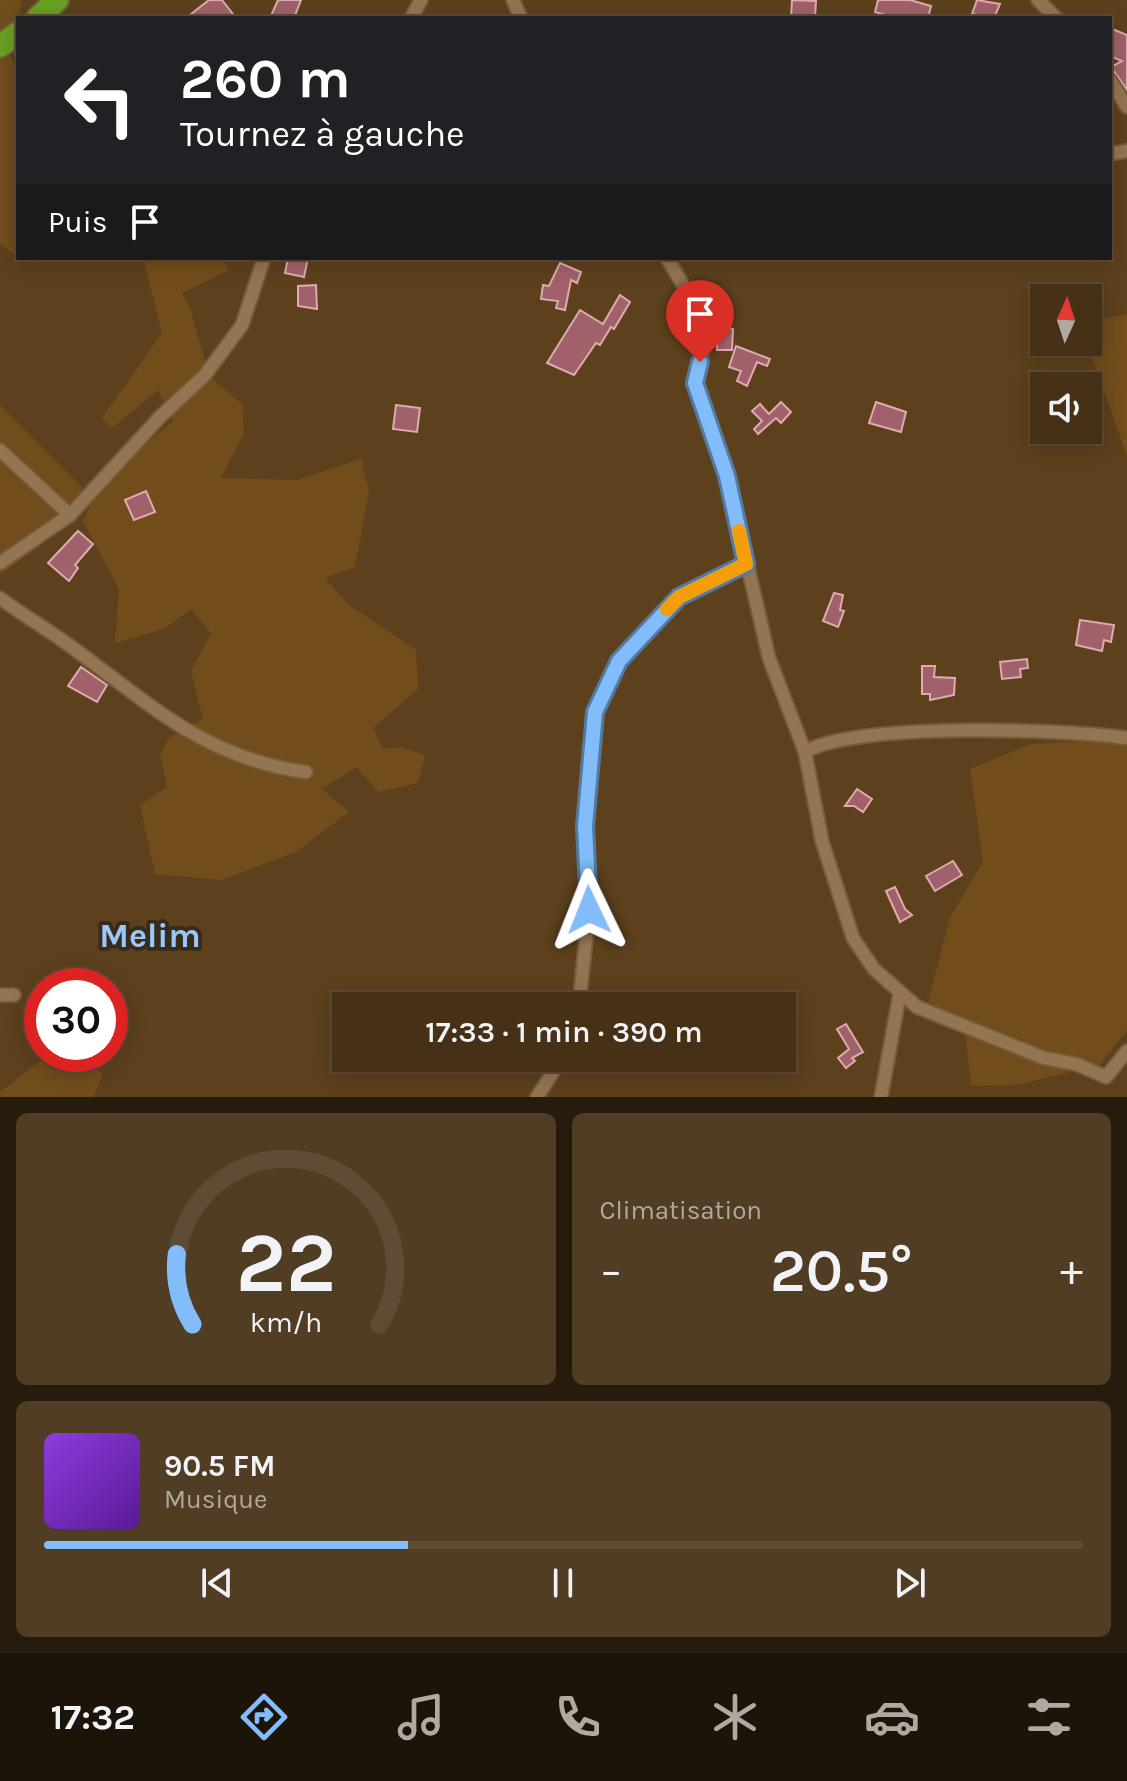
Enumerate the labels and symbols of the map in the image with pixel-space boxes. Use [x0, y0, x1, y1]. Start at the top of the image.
pin [666, 280, 734, 362]
north arrow [1030, 284, 1102, 356]
position arrow [547, 868, 631, 952]
district label: Melim [99, 916, 201, 956]
speed limit sign: 30 [24, 968, 128, 1072]

